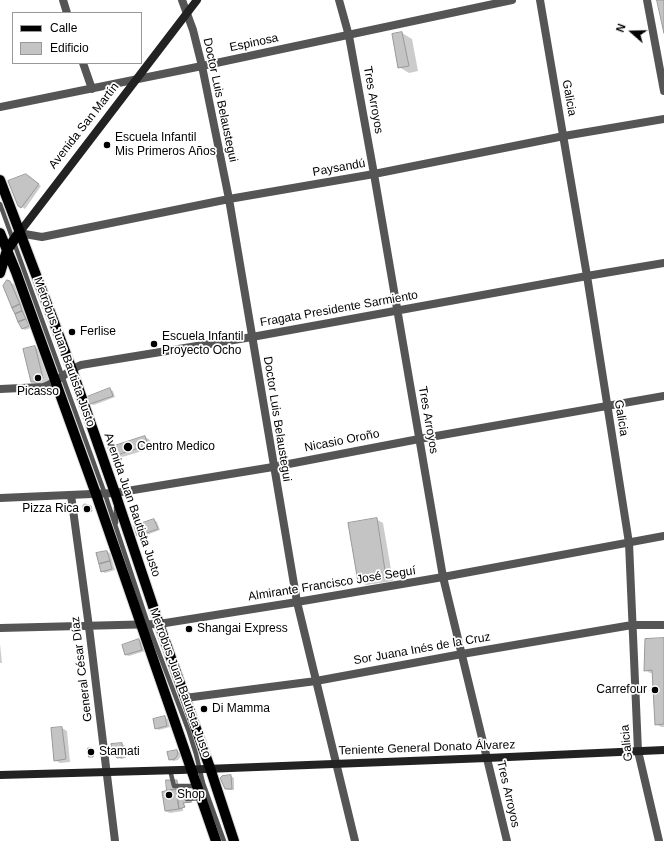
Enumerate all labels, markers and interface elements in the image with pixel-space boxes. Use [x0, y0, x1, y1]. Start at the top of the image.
legend [12, 12, 142, 64]
north arrow [612, 12, 652, 52]
text: Calle [50, 21, 77, 35]
text: N [614, 22, 628, 34]
street label: Espinosa [228, 31, 280, 55]
street label: Doctor Luis Belaustegui [200, 37, 240, 163]
text: Edificio [50, 41, 89, 55]
street label: Tres Arroyos [360, 65, 386, 135]
street label: Galicia [559, 79, 579, 117]
street label: Avenida San Martín [46, 80, 122, 172]
place label: Escuela Infantil Mis Primeros Años [115, 131, 216, 159]
marker: Escuela Infantil Mis Primeros Años [102, 140, 112, 150]
street label: Paysandú [311, 156, 367, 180]
street label: Metrobus Juan Bautista Justo [30, 275, 98, 429]
street label: Fragata Presidente Sarmiento [259, 288, 419, 330]
place label: Ferlise [80, 325, 116, 339]
marker: Ferlise [67, 327, 77, 337]
place label: Escuela Infantil Proyecto Ocho [162, 330, 243, 358]
marker: Escuela Infantil Proyecto Ocho [149, 339, 159, 349]
street label: Doctor Luis Belaustegui [260, 355, 294, 483]
marker: Picasso [33, 373, 43, 383]
place label: Picasso [17, 385, 59, 399]
street label: Tres Arroyos [415, 385, 441, 455]
street label: Galicia [611, 399, 631, 437]
street label: Nicasio Oroño [303, 427, 381, 455]
street label: Avenida Juan Bautista Justo [101, 431, 163, 579]
place label: Centro Medico [137, 440, 215, 454]
marker: Centro Medico [122, 441, 134, 453]
place label: Pizza Rica [22, 502, 79, 516]
marker: Pizza Rica [82, 504, 92, 514]
street label: Almirante Francisco José Seguí [247, 564, 417, 604]
street label: Metrobus Juan Bautista Justo [146, 606, 214, 760]
street label: General César Díaz [68, 615, 96, 723]
place label: Shangai Express [197, 622, 288, 636]
marker: Shangai Express [184, 624, 194, 634]
street label: Sor Juana Inés de la Cruz [352, 630, 492, 668]
place label: Carrefour [596, 683, 647, 697]
marker: Carrefour [650, 685, 660, 695]
place label: Di Mamma [212, 702, 270, 716]
marker: Di Mamma [199, 704, 209, 714]
street label: Galicia [618, 724, 636, 762]
street label: Teniente General Donato Álvarez [338, 738, 516, 758]
place label: Stamati [99, 745, 140, 759]
marker: Stamati [86, 747, 96, 757]
street label: Tres Arroyos [493, 759, 523, 829]
place label: Shop [177, 788, 205, 802]
marker: Shop [164, 790, 174, 800]

